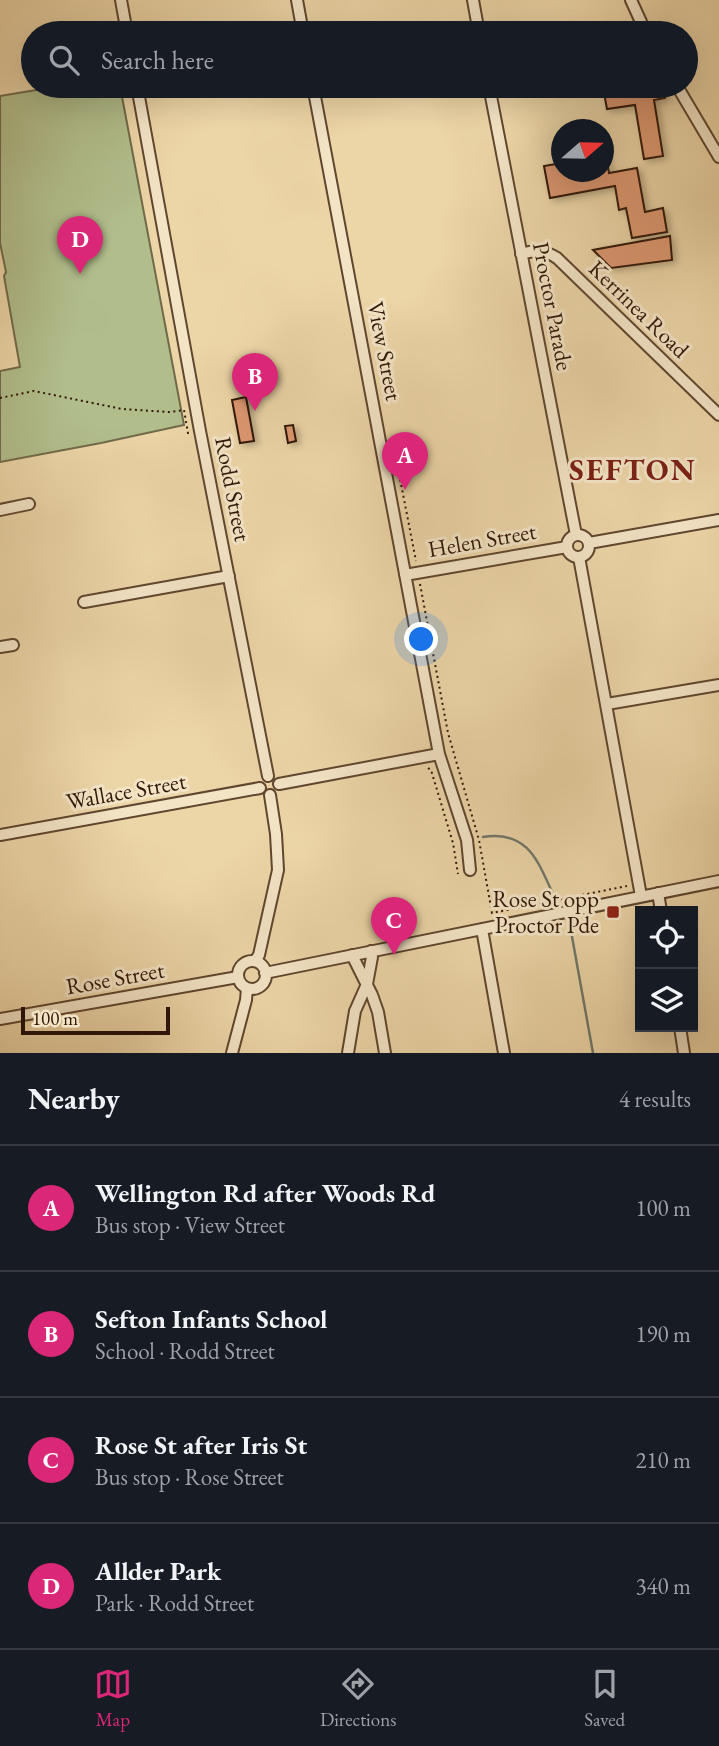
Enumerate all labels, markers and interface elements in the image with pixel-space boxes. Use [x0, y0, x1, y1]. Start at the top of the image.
search box [21, 21, 698, 98]
icon: search [45, 41, 83, 79]
text: Search here [101, 43, 214, 77]
north arrow [551, 119, 614, 182]
pin: D [57, 216, 103, 274]
street label: Proctor Parade [526, 239, 580, 373]
street label: Kerrinea Road [582, 254, 696, 365]
street label: View Street [361, 299, 409, 404]
pin: B [232, 353, 278, 411]
pin: A [382, 432, 428, 490]
street label: Rodd Street [208, 434, 258, 545]
district label: SEFTON [569, 450, 697, 489]
street label: Helen Street [426, 516, 539, 564]
your location [404, 622, 438, 656]
street label: Wallace Street [64, 766, 189, 816]
place label: Rose St opp Proctor Pde [492, 884, 599, 940]
pin: C [371, 897, 417, 955]
marker: Rose St opp Proctor Pde [605, 904, 621, 920]
map controls [635, 906, 698, 1032]
button: locate [635, 906, 698, 969]
street label: Rose Street [63, 954, 167, 1001]
button: layers [635, 969, 698, 1032]
scale bar [21, 1004, 170, 1036]
text: 100 m [32, 1006, 78, 1031]
text: Nearby [28, 1079, 120, 1118]
text: 4 results [619, 1084, 691, 1114]
text: Wellington Rd after Woods Rd [95, 1176, 436, 1210]
text: A [43, 1193, 59, 1223]
text: 100 m [635, 1193, 691, 1223]
text: Bus stop · View Street [95, 1210, 285, 1240]
text: Sefton Infants School [95, 1302, 327, 1336]
text: B [44, 1319, 58, 1349]
text: 190 m [635, 1319, 691, 1349]
text: School · Rodd Street [95, 1336, 275, 1366]
text: Rose St after Iris St [95, 1428, 307, 1462]
text: C [43, 1445, 59, 1475]
text: 210 m [635, 1445, 691, 1475]
text: Bus stop · Rose Street [95, 1462, 284, 1492]
text: Allder Park [95, 1554, 221, 1588]
text: D [42, 1571, 60, 1601]
text: 340 m [635, 1571, 691, 1601]
text: Park · Rodd Street [95, 1588, 254, 1618]
tab: Map [94, 1665, 132, 1732]
tab: Directions [320, 1665, 396, 1732]
tab: Saved [584, 1665, 625, 1732]

